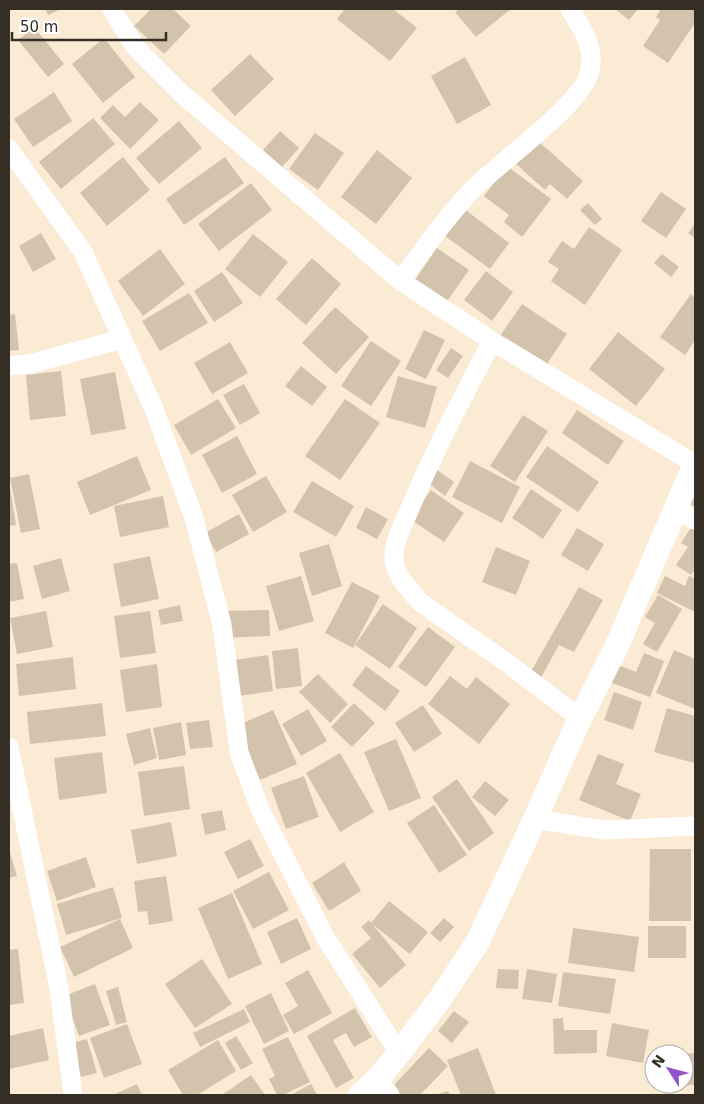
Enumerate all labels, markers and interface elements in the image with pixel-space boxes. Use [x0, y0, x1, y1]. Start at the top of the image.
scale bar [12, 10, 166, 42]
text: 50 m [20, 18, 58, 36]
north arrow [644, 1044, 694, 1094]
text: N [649, 1052, 668, 1071]

